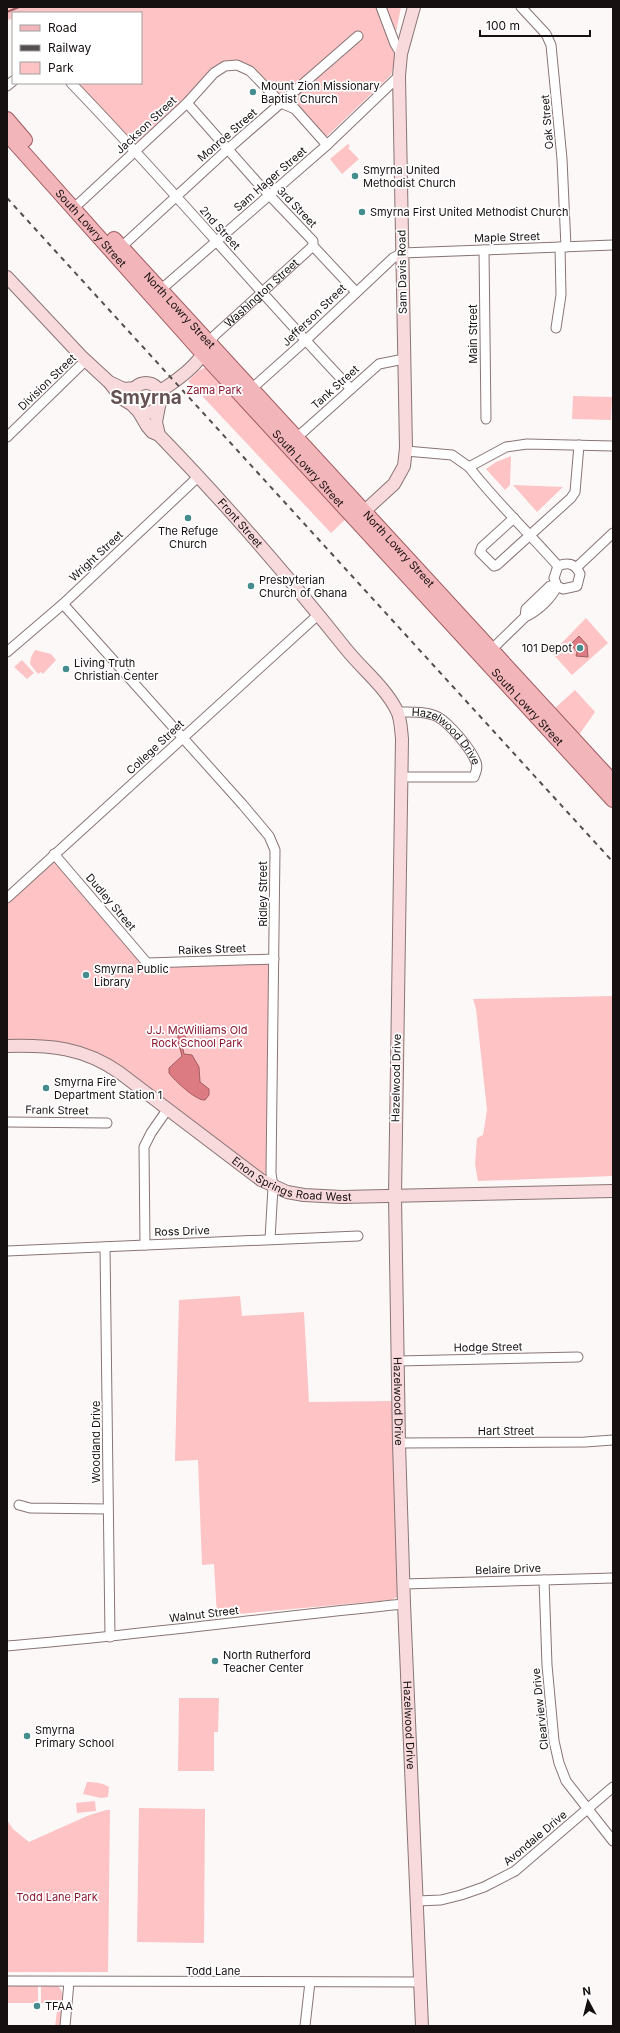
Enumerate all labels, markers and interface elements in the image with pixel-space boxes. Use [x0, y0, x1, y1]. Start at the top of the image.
legend [12, 12, 142, 84]
scale bar [480, 12, 590, 38]
text: 100 m [486, 18, 520, 33]
text: Road [48, 20, 77, 35]
text: Railway [48, 40, 92, 55]
text: Park [48, 60, 74, 75]
place label: Mount Zion Missionary Baptist Church [261, 79, 380, 106]
marker: Mount Zion Missionary Baptist Church [248, 87, 258, 97]
street label: Jackson Street [113, 93, 180, 157]
street label: Oak Street [538, 94, 556, 150]
street label: Monroe Street [194, 105, 260, 165]
street label: Sam Hager Street [231, 143, 310, 214]
place label: Smyrna United Methodist Church [363, 163, 456, 190]
marker: Smyrna United Methodist Church [350, 171, 360, 181]
street label: 3rd Street [274, 184, 320, 231]
street label: South Lowry Street [52, 186, 130, 270]
street label: 2nd Street [197, 203, 244, 253]
place label: Smyrna First United Methodist Church [370, 205, 568, 219]
marker: Smyrna First United Methodist Church [357, 207, 367, 217]
street label: Maple Street [474, 229, 541, 245]
street label: Sam Davis Road [394, 230, 410, 314]
street label: Washington Street [221, 255, 302, 330]
street label: North Lowry Street [141, 269, 218, 352]
street label: Jefferson Street [279, 281, 349, 349]
street label: Main Street [466, 304, 480, 364]
street label: Division Street [15, 351, 79, 413]
street label: Tank Street [308, 362, 362, 412]
park label: Zama Park [186, 383, 242, 397]
district label: Smyrna [110, 386, 182, 409]
street label: South Lowry Street [269, 427, 347, 510]
street label: Front Street [215, 496, 266, 551]
street label: North Lowry Street [360, 508, 438, 590]
marker: The Refuge Church [183, 513, 193, 523]
place label: The Refuge Church [158, 524, 218, 551]
street label: Wright Street [66, 527, 126, 584]
place label: Presbyterian Church of Ghana [259, 573, 347, 600]
marker: Presbyterian Church of Ghana [246, 581, 256, 591]
place label: 101 Depot [522, 641, 572, 655]
marker: 101 Depot [575, 643, 585, 653]
place label: Living Truth Christian Center [74, 656, 158, 683]
marker: Living Truth Christian Center [61, 664, 71, 674]
street label: South Lowry Street [489, 665, 567, 749]
street label: Hazelwood Drive [411, 705, 483, 767]
street label: College Street [123, 716, 187, 777]
street label: Ridley Street [256, 861, 270, 927]
street label: Dudley Street [83, 871, 139, 934]
street label: Raikes Street [178, 941, 247, 957]
place label: Smyrna Public Library [94, 962, 169, 989]
marker: Smyrna Public Library [81, 970, 91, 980]
park label: J.J. McWilliams Old Rock School Park [147, 1023, 247, 1050]
street label: Hazelwood Drive [388, 1034, 404, 1122]
place label: Smyrna Fire Department Station 1 [54, 1075, 162, 1102]
marker: Smyrna Fire Department Station 1 [41, 1083, 51, 1093]
street label: Frank Street [25, 1102, 89, 1118]
street label: Enon Springs Road West [229, 1154, 352, 1204]
street label: Ross Drive [154, 1223, 210, 1239]
street label: Hodge Street [453, 1339, 523, 1355]
street label: Hazelwood Drive [391, 1357, 406, 1446]
street label: Woodland Drive [89, 1401, 103, 1483]
street label: Hart Street [478, 1424, 535, 1438]
street label: Belaire Drive [475, 1561, 541, 1577]
street label: Walnut Street [168, 1603, 240, 1625]
place label: North Rutherford Teacher Center [223, 1648, 311, 1675]
marker: North Rutherford Teacher Center [210, 1656, 220, 1666]
street label: Clearview Drive [529, 1667, 551, 1751]
street label: Hazelwood Drive [400, 1681, 418, 1770]
place label: Smyrna Primary School [35, 1723, 114, 1750]
marker: Smyrna Primary School [22, 1731, 32, 1741]
street label: Avondale Drive [501, 1807, 569, 1869]
park label: Todd Lane Park [16, 1890, 98, 1904]
street label: Todd Lane [186, 1964, 240, 1978]
north arrow [568, 1981, 608, 2021]
text: N [582, 1984, 592, 1999]
place label: TFAA [45, 1999, 73, 2013]
marker: TFAA [32, 2001, 42, 2011]

